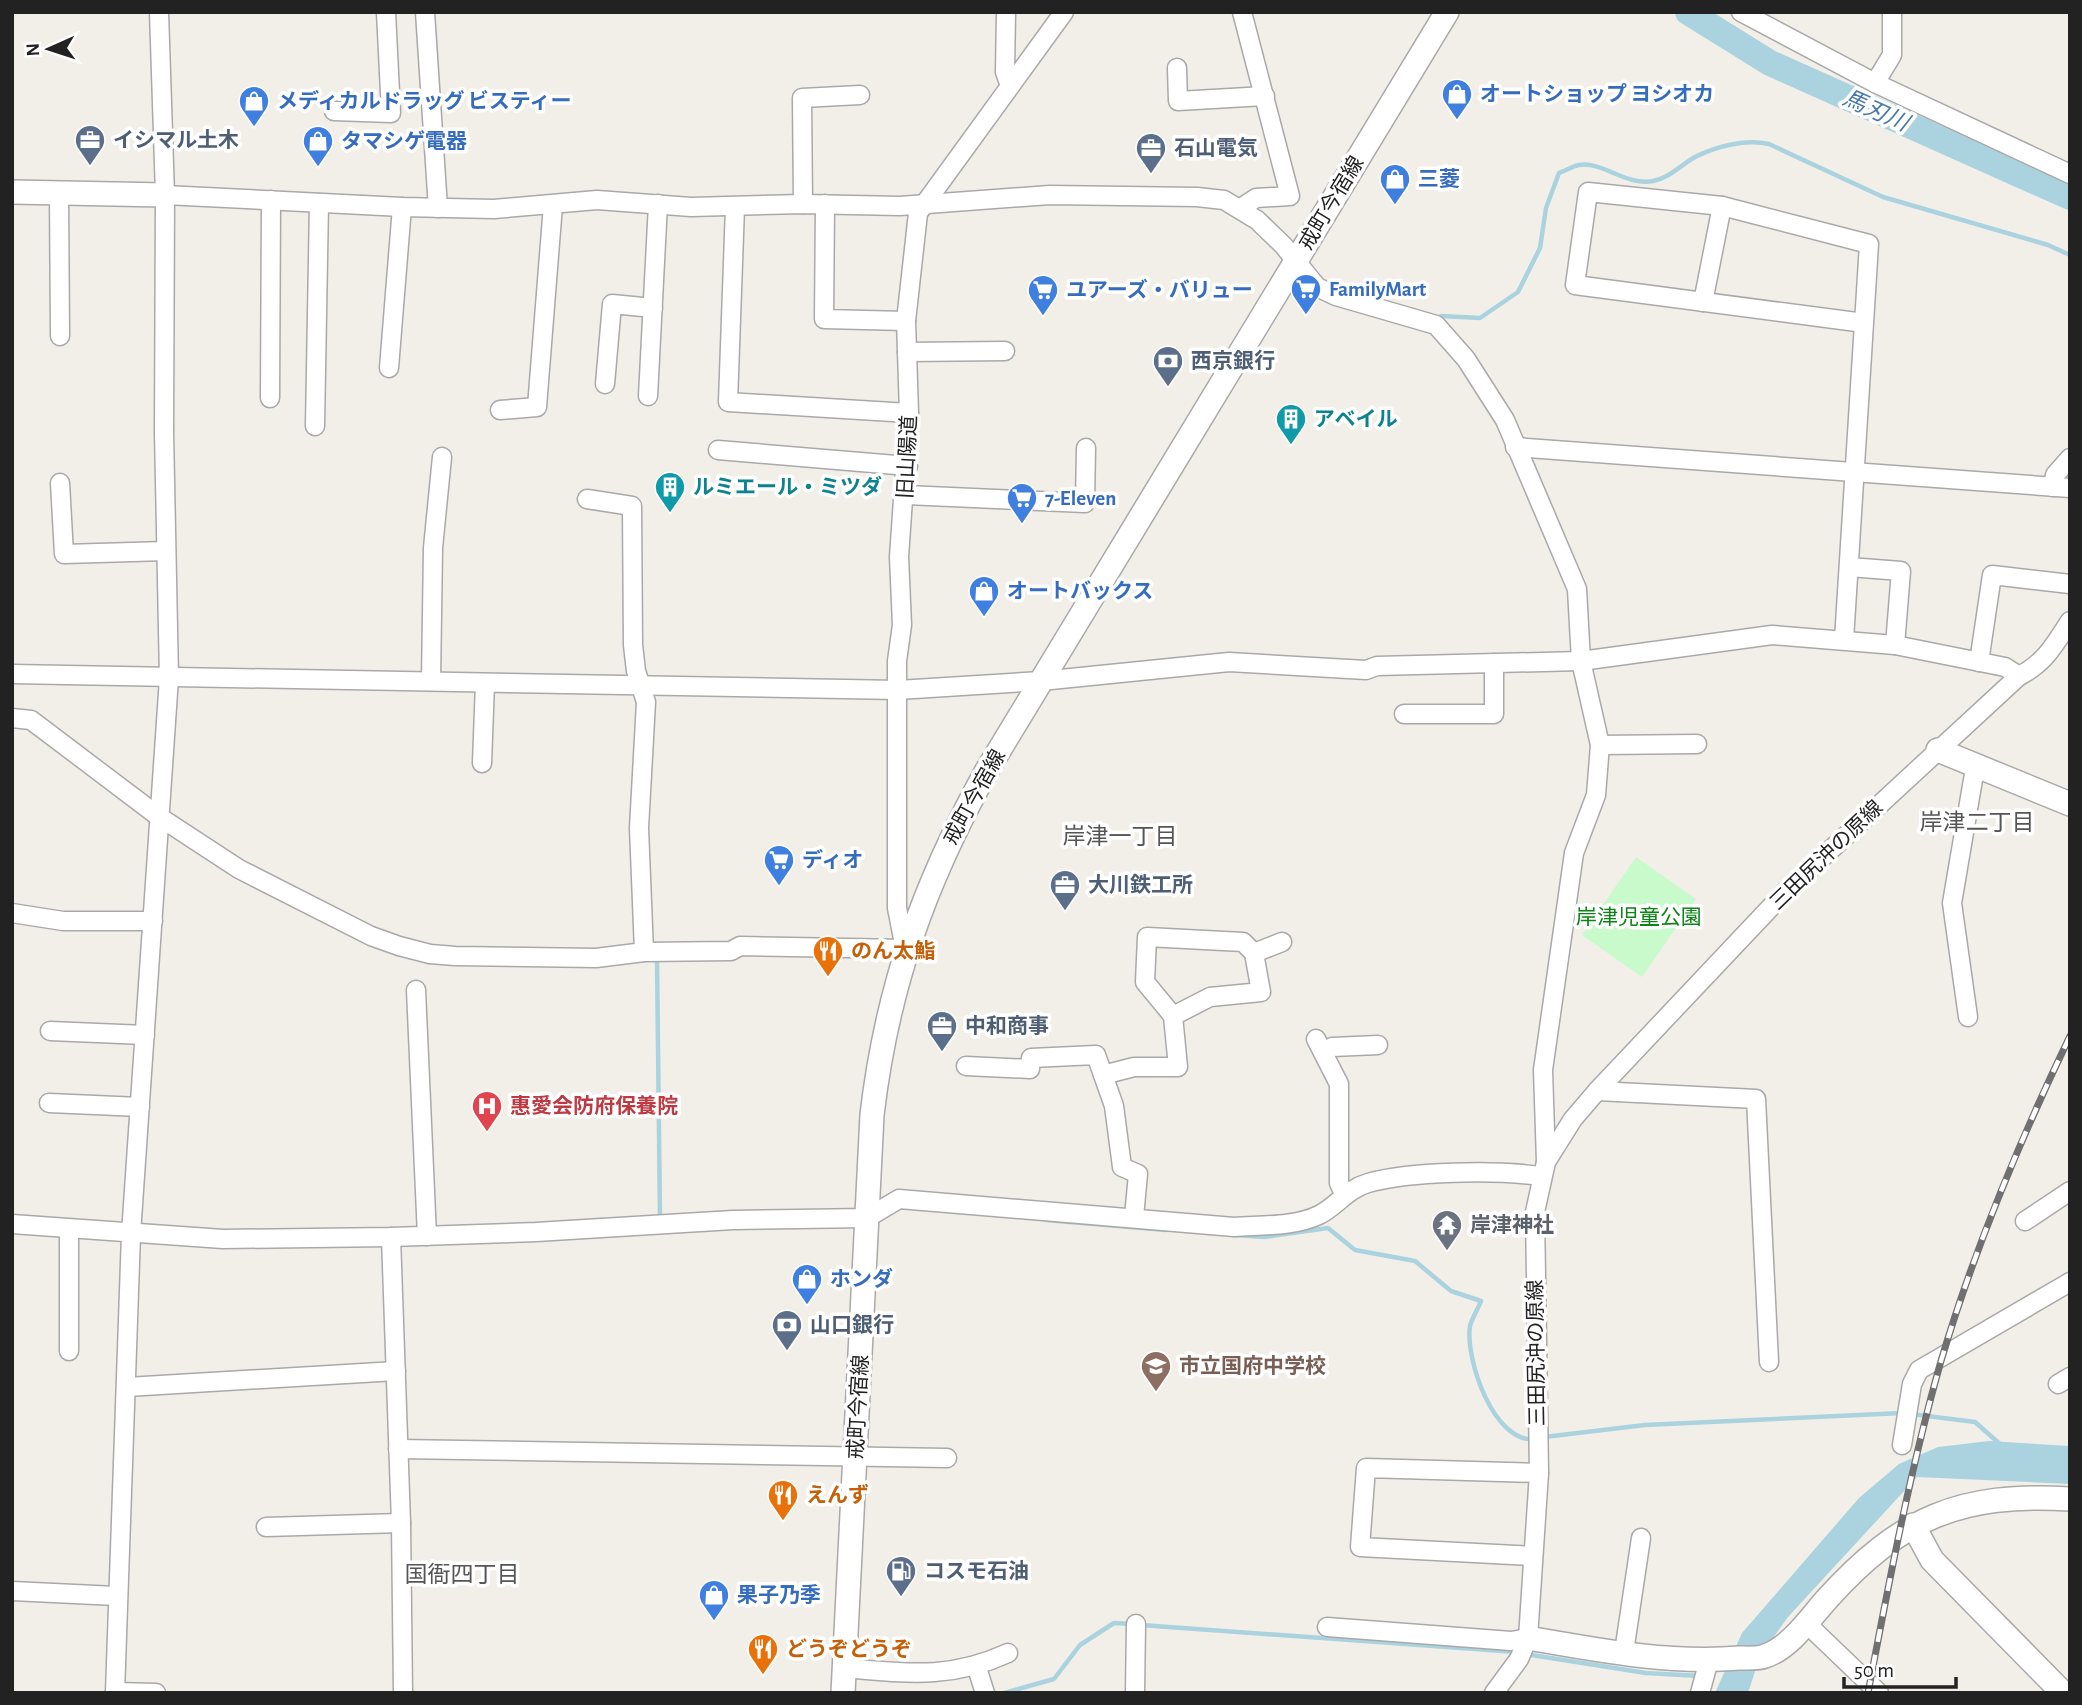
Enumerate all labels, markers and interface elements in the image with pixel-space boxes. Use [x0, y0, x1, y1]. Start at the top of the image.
north arrow [14, 14, 84, 84]
text: N [24, 43, 43, 57]
shop icon: オートショップ ヨシオカ [1440, 77, 1474, 121]
place label: オートショップ ヨシオカ [1480, 83, 1714, 105]
shop icon: メディカルドラッグ ビスティー [237, 84, 271, 128]
water label: 馬刃川 [1839, 86, 1915, 137]
place label: メディカルドラッグ ビスティー [277, 89, 571, 112]
office icon: イシマル土木 [73, 123, 107, 167]
shop icon: タマシゲ電器 [301, 124, 335, 168]
place label: イシマル土木 [113, 129, 239, 151]
place label: タマシゲ電器 [341, 130, 467, 152]
office icon: 石山電気 [1134, 131, 1168, 175]
place label: 石山電気 [1174, 136, 1258, 159]
street label: 戒町今宿線 [1295, 152, 1367, 254]
shop icon: 三菱 [1378, 162, 1412, 206]
place label: 三菱 [1418, 168, 1460, 190]
supermarket icon: FamilyMart [1289, 272, 1323, 316]
supermarket icon: ユアーズ・バリュー [1026, 273, 1060, 317]
place label: ユアーズ・バリュー [1066, 278, 1253, 301]
place label: FamilyMart [1329, 279, 1426, 300]
bank icon: 西京銀行 [1151, 344, 1185, 388]
place label: 西京銀行 [1191, 349, 1275, 372]
building icon: アベイル [1274, 402, 1308, 446]
place label: アベイル [1314, 408, 1398, 430]
street label: 旧山陽道 [894, 414, 920, 500]
building icon: ルミエール・ミツダ [653, 470, 687, 514]
place label: ルミエール・ミツダ [693, 475, 882, 498]
supermarket icon: 7-Eleven [1005, 481, 1039, 525]
place label: 7-Eleven [1045, 488, 1116, 509]
shop icon: オートバックス [967, 574, 1001, 618]
place label: オートバックス [1007, 580, 1153, 602]
street label: 戒町今宿線 [939, 746, 1009, 848]
street label: 三田尻沖の原線 [1765, 796, 1887, 914]
district label: 岸津二丁目 [1920, 810, 2035, 835]
district label: 岸津一丁目 [1063, 824, 1178, 849]
supermarket icon: ディオ [762, 843, 796, 887]
place label: ディオ [802, 848, 864, 871]
office icon: 大川鉄工所 [1048, 868, 1082, 912]
place label: 大川鉄工所 [1088, 873, 1193, 896]
park label: 岸津児童公園 [1576, 906, 1702, 928]
restaurant icon: のん太鮨 [811, 934, 845, 978]
place label: のん太鮨 [851, 939, 935, 962]
office icon: 中和商事 [925, 1009, 959, 1053]
place label: 中和商事 [965, 1015, 1049, 1037]
hospital icon: 惠愛会防府保養院 [470, 1089, 504, 1133]
place label: 惠愛会防府保養院 [510, 1094, 678, 1117]
temple icon: 岸津神社 [1430, 1208, 1464, 1252]
place label: 岸津神社 [1470, 1213, 1554, 1236]
shop icon: ホンダ [790, 1262, 824, 1306]
place label: ホンダ [830, 1267, 893, 1290]
street label: 三田尻沖の原線 [1524, 1279, 1548, 1427]
bank icon: 山口銀行 [770, 1308, 804, 1352]
place label: 山口銀行 [810, 1313, 894, 1336]
school or university icon: 市立国府中学校 [1139, 1349, 1173, 1393]
street label: 戒町今宿線 [844, 1354, 872, 1460]
place label: 市立国府中学校 [1179, 1355, 1326, 1377]
restaurant icon: えんず [766, 1478, 800, 1522]
place label: えんず [806, 1483, 869, 1506]
fuel station icon: コスモ石油 [884, 1554, 918, 1598]
place label: コスモ石油 [924, 1560, 1029, 1582]
district label: 国衙四丁目 [405, 1562, 520, 1587]
shop icon: 果子乃季 [697, 1578, 731, 1622]
place label: 果子乃季 [737, 1583, 821, 1606]
restaurant icon: どうぞどうぞ [746, 1632, 780, 1676]
place label: どうぞどうぞ [786, 1638, 912, 1660]
scale bar [1844, 1646, 1956, 1690]
text: 50 m [1854, 1660, 1894, 1681]

